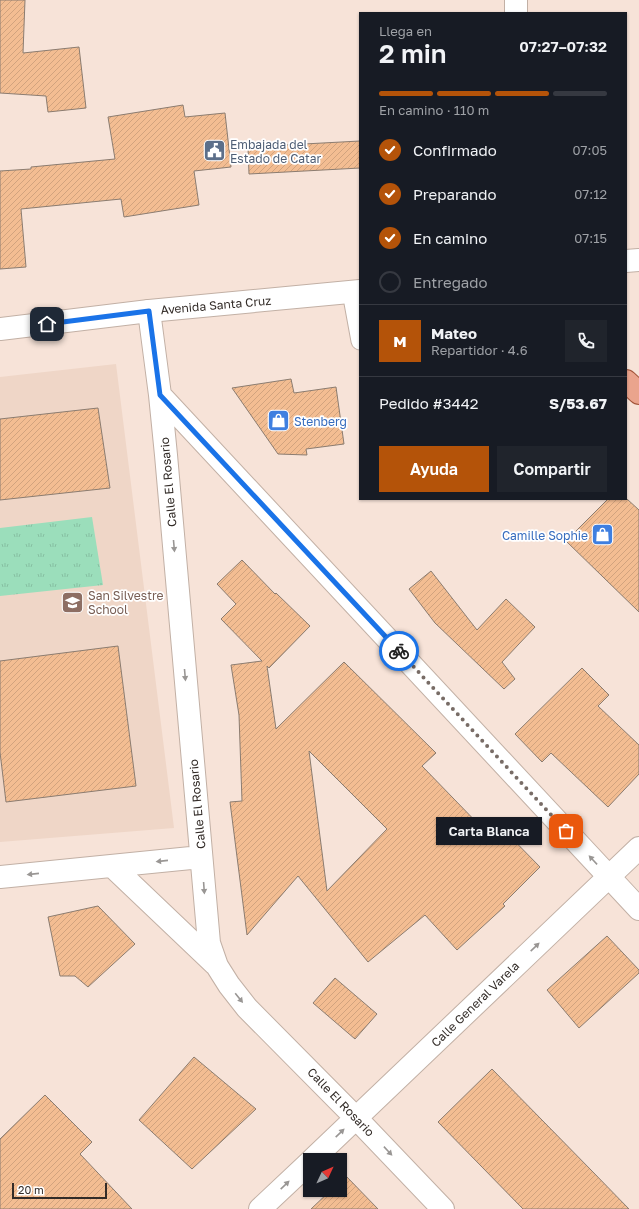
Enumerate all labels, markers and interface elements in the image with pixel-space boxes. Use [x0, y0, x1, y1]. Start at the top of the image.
text: Llega en [379, 23, 432, 39]
text: 07:27–07:32 [519, 37, 607, 55]
text: 2 min [379, 38, 447, 69]
text: En camino · 110 m [379, 102, 489, 118]
place label: Embajada del Estado de Catar [230, 137, 322, 166]
public building icon: Embajada del Estado de Catar [201, 138, 227, 164]
icon: check [379, 139, 401, 161]
text: Confirmado [413, 141, 497, 159]
text: 07:05 [573, 142, 607, 158]
icon: check [379, 183, 401, 205]
text: Preparando [413, 185, 497, 203]
text: 07:12 [574, 186, 607, 202]
icon: check [379, 227, 401, 249]
text: En camino [413, 229, 487, 247]
text: 07:15 [574, 230, 607, 246]
text: Entregado [413, 273, 488, 291]
street label: Avenida Santa Cruz [160, 293, 272, 317]
pin [30, 307, 64, 341]
icon: home [36, 313, 58, 335]
button: phone [565, 320, 607, 362]
text: Mateo [431, 324, 477, 342]
text: M [393, 332, 407, 350]
text: Repartidor · 4.6 [431, 342, 528, 358]
text: Pedido #3442 [379, 394, 479, 412]
text: S/53.67 [549, 394, 607, 412]
shop icon: Stenberg [265, 408, 291, 434]
place label: Stenberg [294, 414, 347, 429]
street label: Calle El Rosario [157, 436, 179, 528]
button: Ayuda [379, 446, 489, 492]
button: Compartir [497, 446, 607, 492]
shop icon: Camille Sophie [590, 522, 616, 548]
place label: Camille Sophie [502, 528, 588, 543]
one-way arrow [171, 540, 177, 552]
place label: San Silvestre School [88, 588, 163, 617]
school or university icon: San Silvestre School [60, 589, 86, 615]
courier [379, 631, 419, 671]
icon: bike [388, 640, 410, 662]
one-way arrow [182, 669, 189, 681]
street label: Calle El Rosario [186, 758, 208, 850]
pin [549, 814, 583, 848]
callout: Carta Blanca [436, 817, 542, 845]
icon: bag [555, 820, 577, 842]
text: Carta Blanca [448, 823, 530, 839]
one-way arrow [588, 855, 598, 865]
one-way arrow [156, 858, 169, 864]
one-way arrow [27, 871, 39, 877]
one-way arrow [200, 882, 207, 894]
one-way arrow [530, 942, 540, 952]
street label: Calle General Varela [428, 958, 522, 1050]
one-way arrow [235, 992, 244, 1003]
street label: Calle El Rosario [304, 1064, 378, 1140]
one-way arrow [335, 1128, 345, 1138]
one-way arrow [383, 1146, 393, 1156]
north arrow [303, 1153, 347, 1197]
map controls [303, 1153, 347, 1197]
scale bar [12, 1181, 107, 1200]
one-way arrow [280, 1181, 290, 1190]
text: 20 m [18, 1183, 44, 1196]

